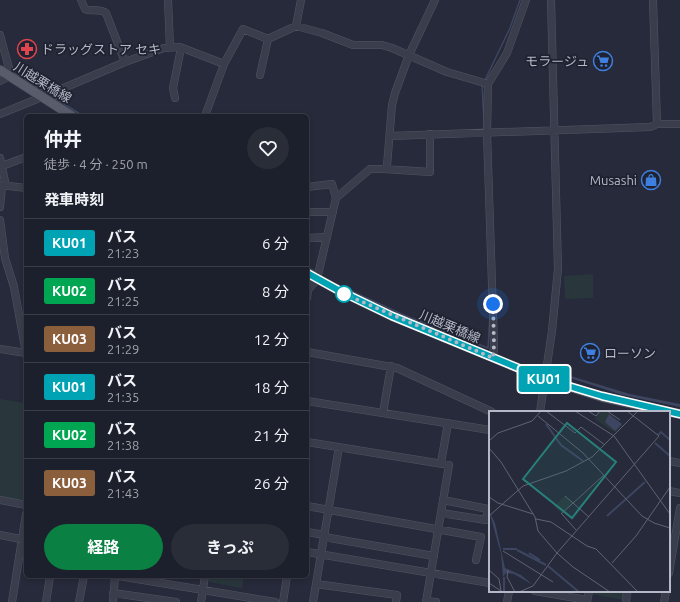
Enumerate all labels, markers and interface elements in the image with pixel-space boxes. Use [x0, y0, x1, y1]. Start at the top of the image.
pharmacy icon: ドラッグストア セキ [16, 38, 38, 60]
place label: ドラッグストア セキ [41, 42, 161, 56]
supermarket icon: モラージュ [592, 50, 614, 72]
place label: モラージュ [525, 54, 589, 68]
street label: 川越栗橋線 [12, 59, 74, 105]
button: heart [247, 127, 289, 169]
text: 仲井 [44, 128, 82, 150]
text: 徒歩 · 4 分 · 250 m [44, 157, 148, 171]
shop icon: Musashi [640, 169, 662, 191]
place label: Musashi [590, 173, 637, 187]
text: 発車時刻 [44, 191, 104, 208]
text: バス [107, 228, 137, 245]
text: KU01 [52, 235, 87, 251]
text: 6 分 [262, 235, 289, 252]
text: 21:23 [107, 246, 139, 260]
text: バス [107, 276, 137, 293]
text: KU02 [52, 283, 87, 299]
text: 8 分 [262, 283, 289, 300]
unlabelled marker [335, 285, 353, 303]
text: 21:25 [107, 294, 139, 308]
your location [483, 294, 503, 314]
street label: 川越栗橋線 [417, 307, 483, 345]
text: バス [107, 324, 137, 341]
text: KU03 [52, 331, 87, 347]
text: 12 分 [254, 331, 289, 348]
text: 21:29 [107, 342, 139, 356]
supermarket icon: ローソン [579, 342, 601, 364]
place label: ローソン [604, 346, 656, 360]
line badge: KU01 [516, 366, 572, 392]
text: KU01 [527, 371, 561, 387]
text: バス [107, 372, 137, 389]
text: KU01 [52, 379, 87, 395]
text: 18 分 [254, 379, 289, 396]
text: 21:35 [107, 390, 139, 404]
inset map [489, 411, 670, 592]
text: バス [107, 420, 137, 437]
text: KU02 [52, 427, 87, 443]
text: 21 分 [254, 427, 289, 444]
text: 21:38 [107, 438, 139, 452]
text: バス [107, 468, 137, 485]
text: KU03 [52, 475, 87, 491]
text: 26 分 [254, 475, 289, 492]
text: 21:43 [107, 486, 139, 500]
button: 経路 [44, 524, 163, 570]
button: きっぷ [171, 524, 289, 570]

